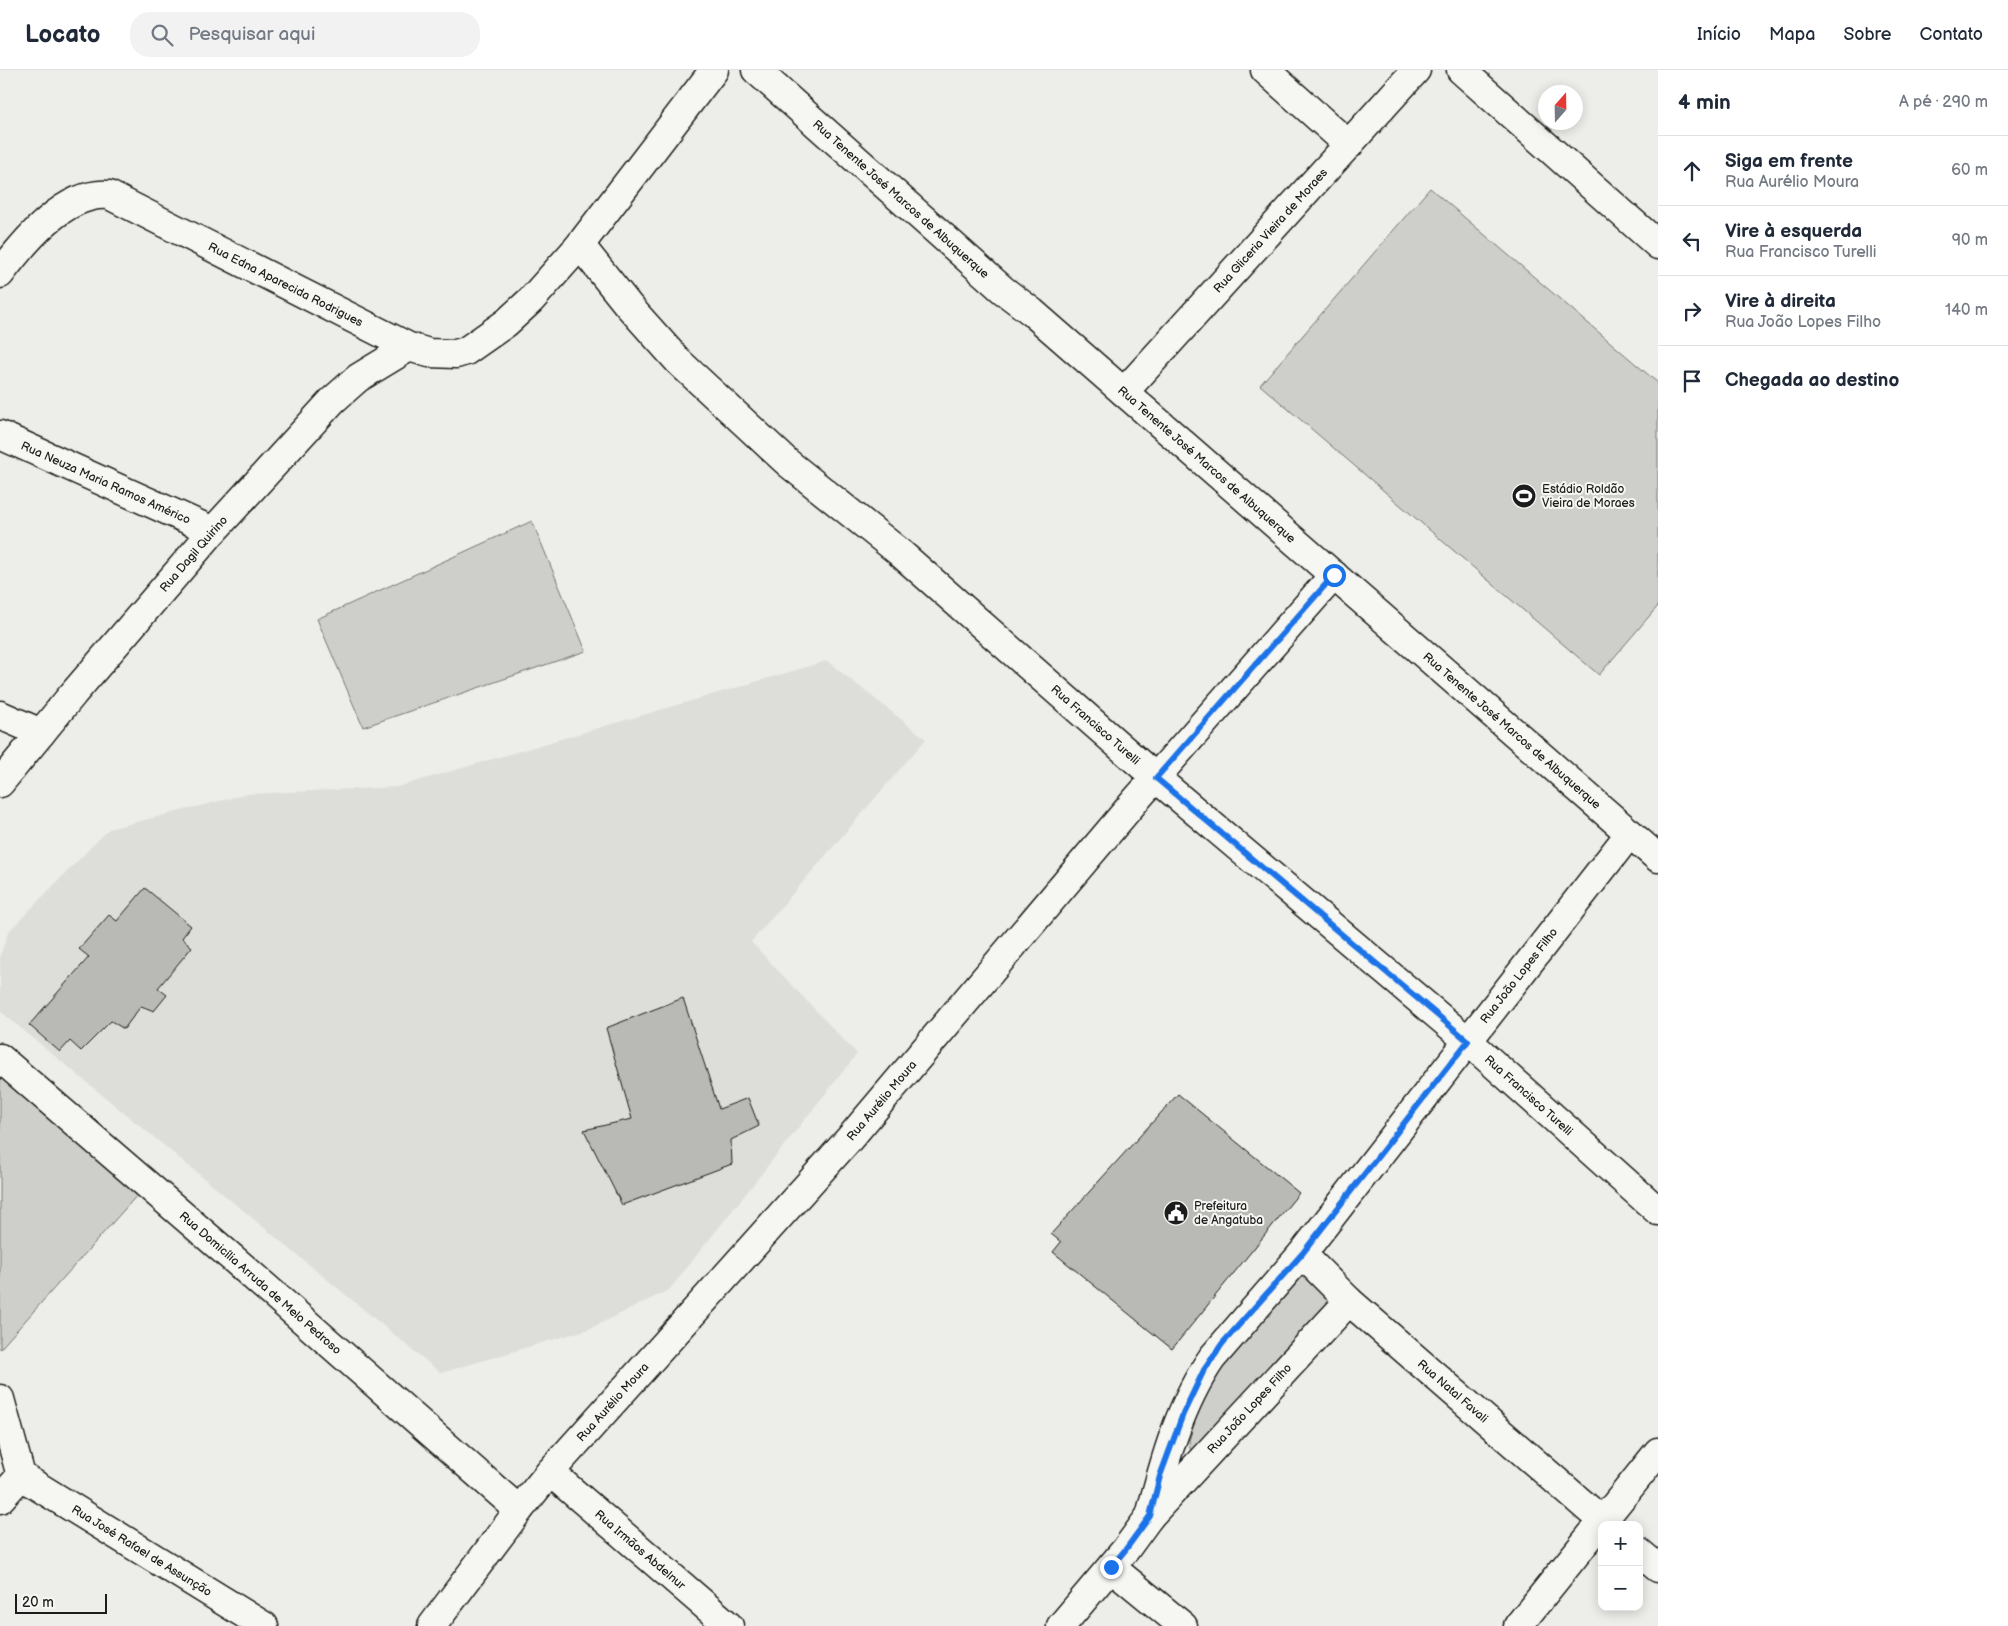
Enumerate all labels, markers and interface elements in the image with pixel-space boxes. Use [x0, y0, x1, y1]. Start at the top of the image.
search box [130, 12, 480, 57]
text: Locato [25, 20, 100, 49]
icon: search [148, 21, 176, 49]
text: Pesquisar aqui [188, 23, 315, 46]
text: Início [1697, 24, 1741, 45]
text: Mapa [1769, 24, 1815, 45]
text: Sobre [1843, 24, 1891, 45]
text: Contato [1919, 24, 1983, 45]
north arrow [1538, 85, 1583, 130]
text: 4 min [1678, 90, 1731, 115]
text: A pé · 290 m [1899, 93, 1988, 112]
street label: Rua Tenente José Marcos de Albuquerque [809, 117, 992, 282]
text: Siga em frente [1725, 150, 1853, 173]
icon: ahead [1678, 157, 1706, 185]
text: 60 m [1951, 161, 1988, 180]
street label: Rua Gliceria Vieira de Moraes [1211, 165, 1331, 296]
text: Rua Aurélio Moura [1725, 173, 1859, 192]
text: Vire à esquerda [1725, 220, 1862, 243]
icon: left [1678, 227, 1706, 255]
text: 90 m [1952, 231, 1988, 250]
street label: Rua Edna Aparecida Rodrigues [206, 239, 365, 330]
text: Rua Francisco Turelli [1725, 243, 1877, 262]
text: Vire à direita [1725, 290, 1836, 313]
icon: right [1678, 297, 1706, 325]
text: 140 m [1945, 301, 1988, 320]
text: Rua João Lopes Filho [1725, 313, 1881, 332]
icon: arrive [1678, 367, 1706, 395]
text: Chegada ao destino [1725, 369, 1899, 392]
street label: Rua Tenente José Marcos de Albuquerque [1114, 383, 1298, 546]
street label: Rua Neuza Maria Ramos Américo [18, 438, 193, 528]
place label: Estádio Roldão Vieira de Moraes [1542, 482, 1635, 511]
sports icon: Estádio Roldão Vieira de Moraes [1511, 483, 1537, 509]
street label: Rua Dagil Quirino [157, 513, 231, 595]
route start [1323, 564, 1346, 587]
street label: Rua Tenente José Marcos de Albuquerque [1420, 649, 1604, 813]
street label: Rua Francisco Turelli [1048, 682, 1143, 769]
street label: Rua João Lopes Filho [1477, 925, 1561, 1027]
street label: Rua Francisco Turelli [1481, 1052, 1576, 1139]
street label: Rua Aurélio Moura [844, 1057, 920, 1144]
place label: Prefeitura de Angatuba [1194, 1199, 1263, 1228]
public building icon: Prefeitura de Angatuba [1163, 1200, 1189, 1226]
street label: Rua Domicília Arruda de Melo Pedroso [176, 1209, 344, 1358]
street label: Rua Natal Favali [1414, 1357, 1491, 1426]
street label: Rua Aurélio Moura [574, 1360, 653, 1445]
street label: Rua João Lopes Filho [1205, 1361, 1295, 1457]
street label: Rua José Rafael de Assunção [69, 1502, 215, 1600]
street label: Rua Irmãos Abdelnur [591, 1507, 689, 1594]
map controls [1598, 1521, 1643, 1611]
button: + [1598, 1521, 1643, 1566]
route end [1100, 1556, 1123, 1579]
button: − [1598, 1566, 1643, 1611]
scale bar [15, 1591, 108, 1614]
text: 20 m [22, 1594, 54, 1611]

